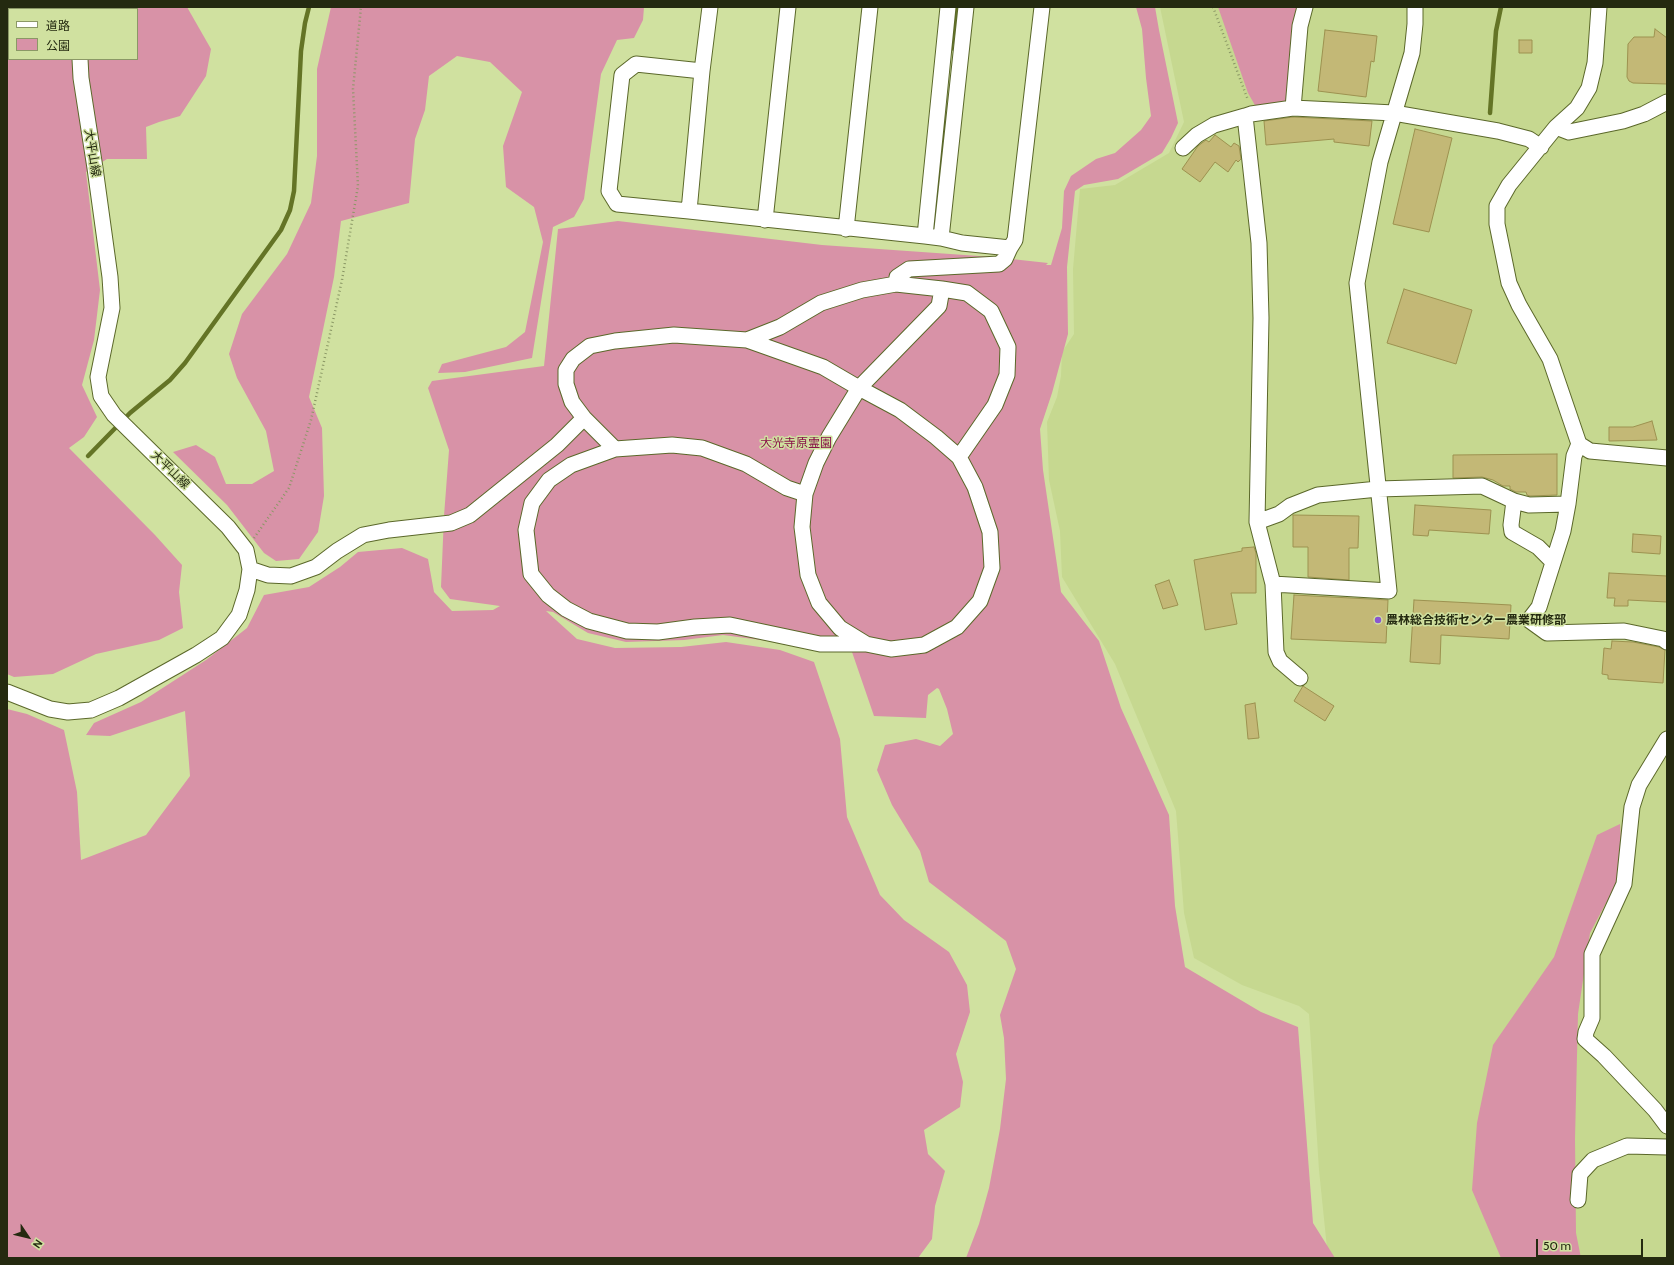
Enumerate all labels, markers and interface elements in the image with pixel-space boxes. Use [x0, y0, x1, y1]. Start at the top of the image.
legend [8, 8, 138, 60]
text: 道路 [46, 18, 70, 33]
text: 公園 [46, 38, 70, 53]
street label: 大平山線 [81, 128, 103, 178]
park label: 大光寺原霊園 [760, 436, 832, 450]
street label: 大平山線 [148, 448, 192, 492]
place label: 農林総合技術センター農業研修部 [1386, 613, 1566, 627]
marker: 農林総合技術センター農業研修部 [1373, 615, 1383, 625]
north arrow [8, 1217, 48, 1257]
scale bar [1538, 1231, 1645, 1257]
text: N [30, 1237, 46, 1251]
text: 50 m [1543, 1238, 1571, 1253]

